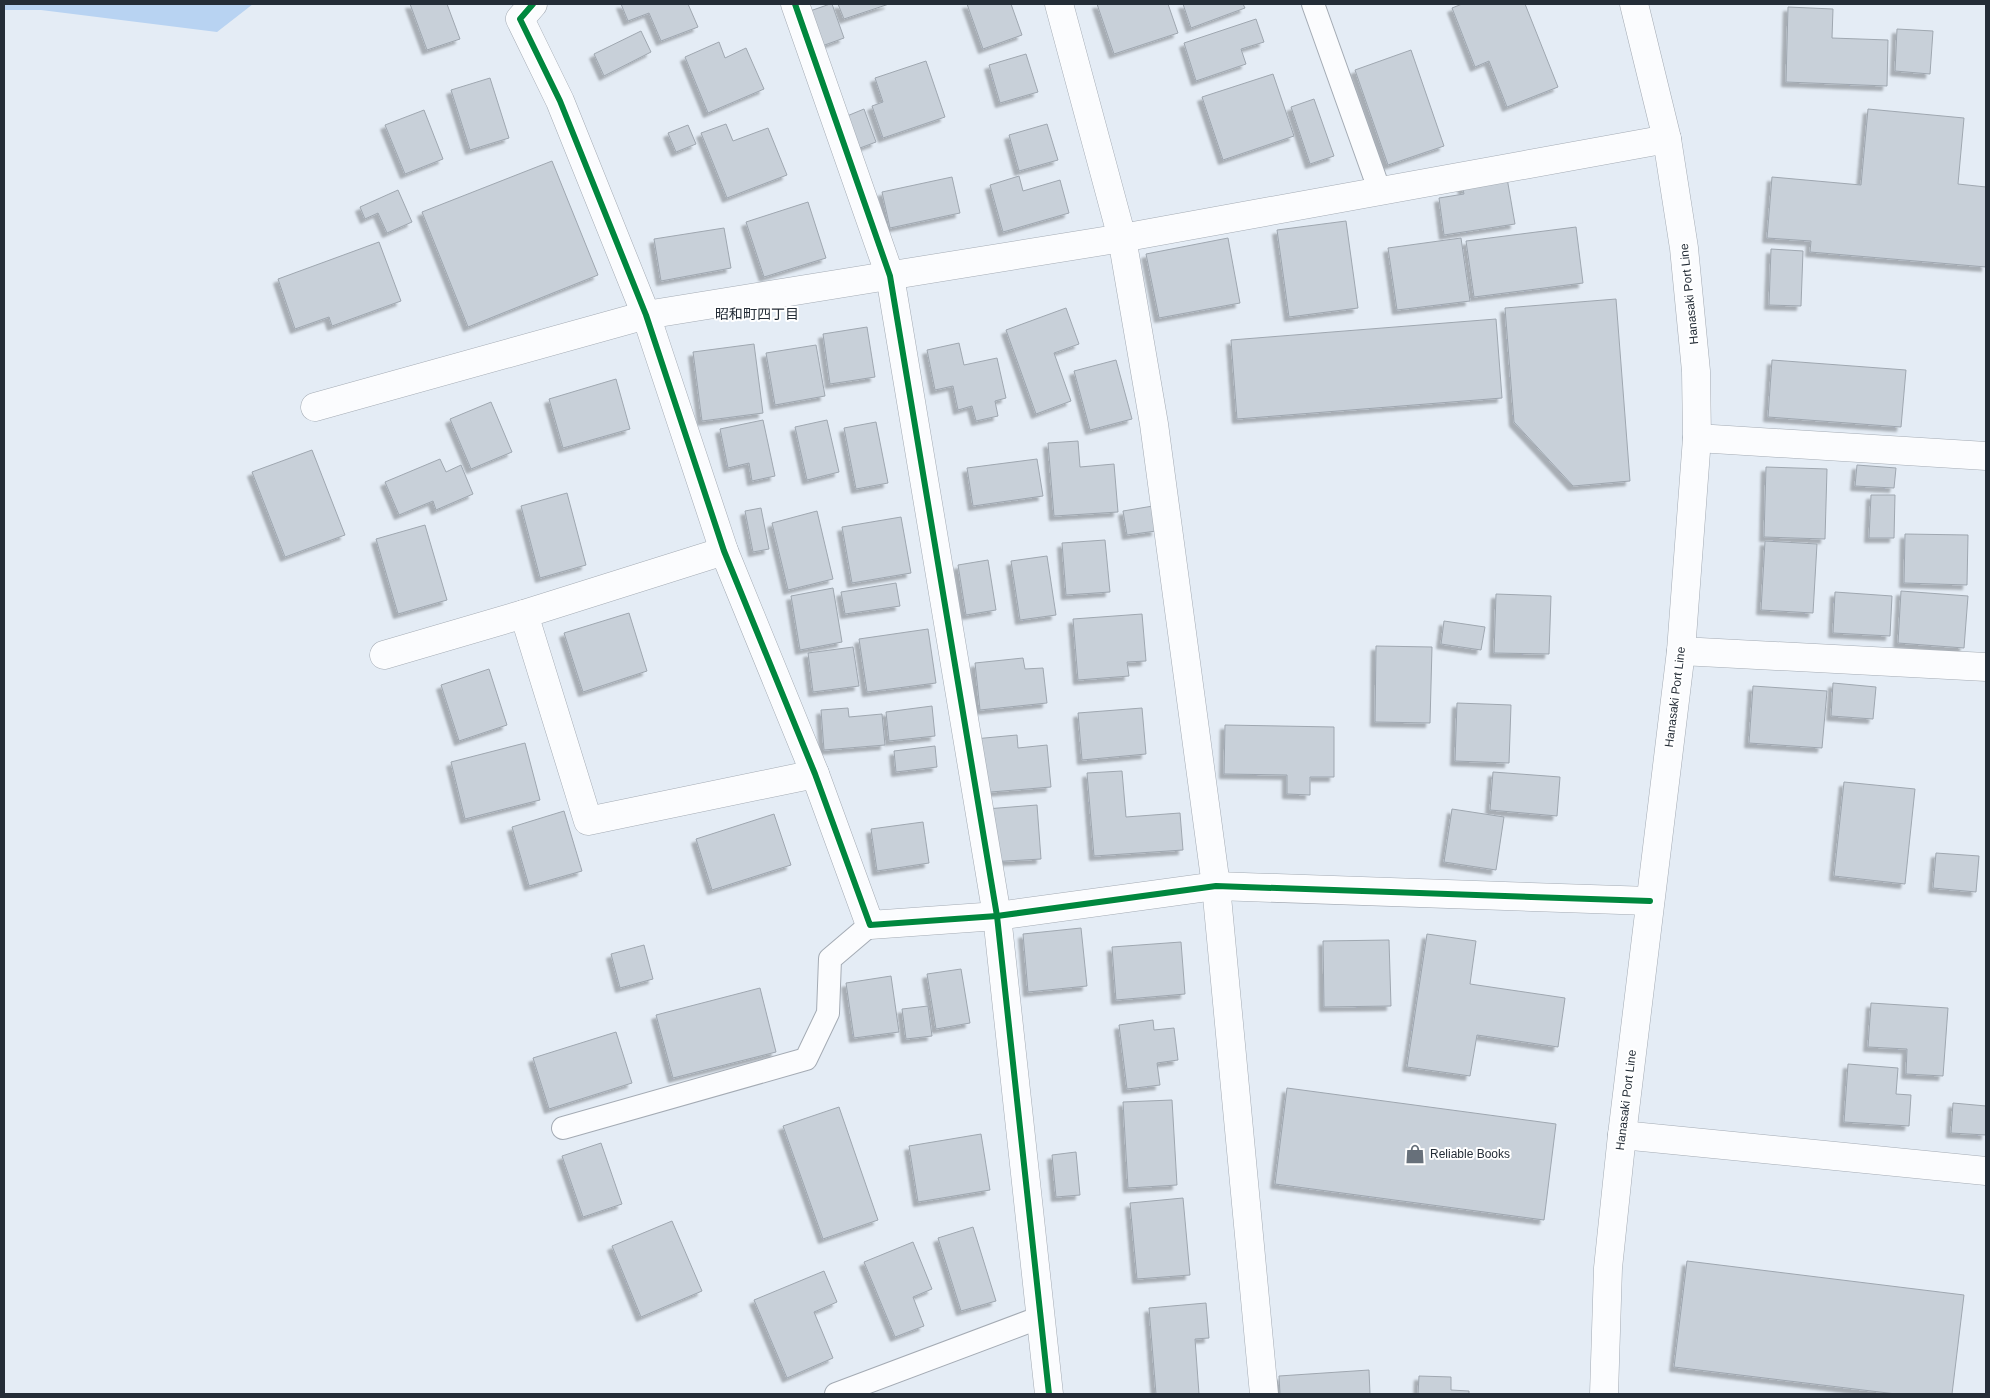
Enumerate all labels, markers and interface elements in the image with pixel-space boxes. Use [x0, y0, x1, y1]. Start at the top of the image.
street label: Hanasaki Port Line [1677, 243, 1701, 345]
district label: 昭和町四丁目 [715, 306, 799, 322]
street label: Hanasaki Port Line [1662, 646, 1688, 748]
street label: Hanasaki Port Line [1613, 1049, 1639, 1151]
shop icon: Reliable Books [1404, 1143, 1426, 1165]
place label: Reliable Books [1430, 1147, 1510, 1161]

